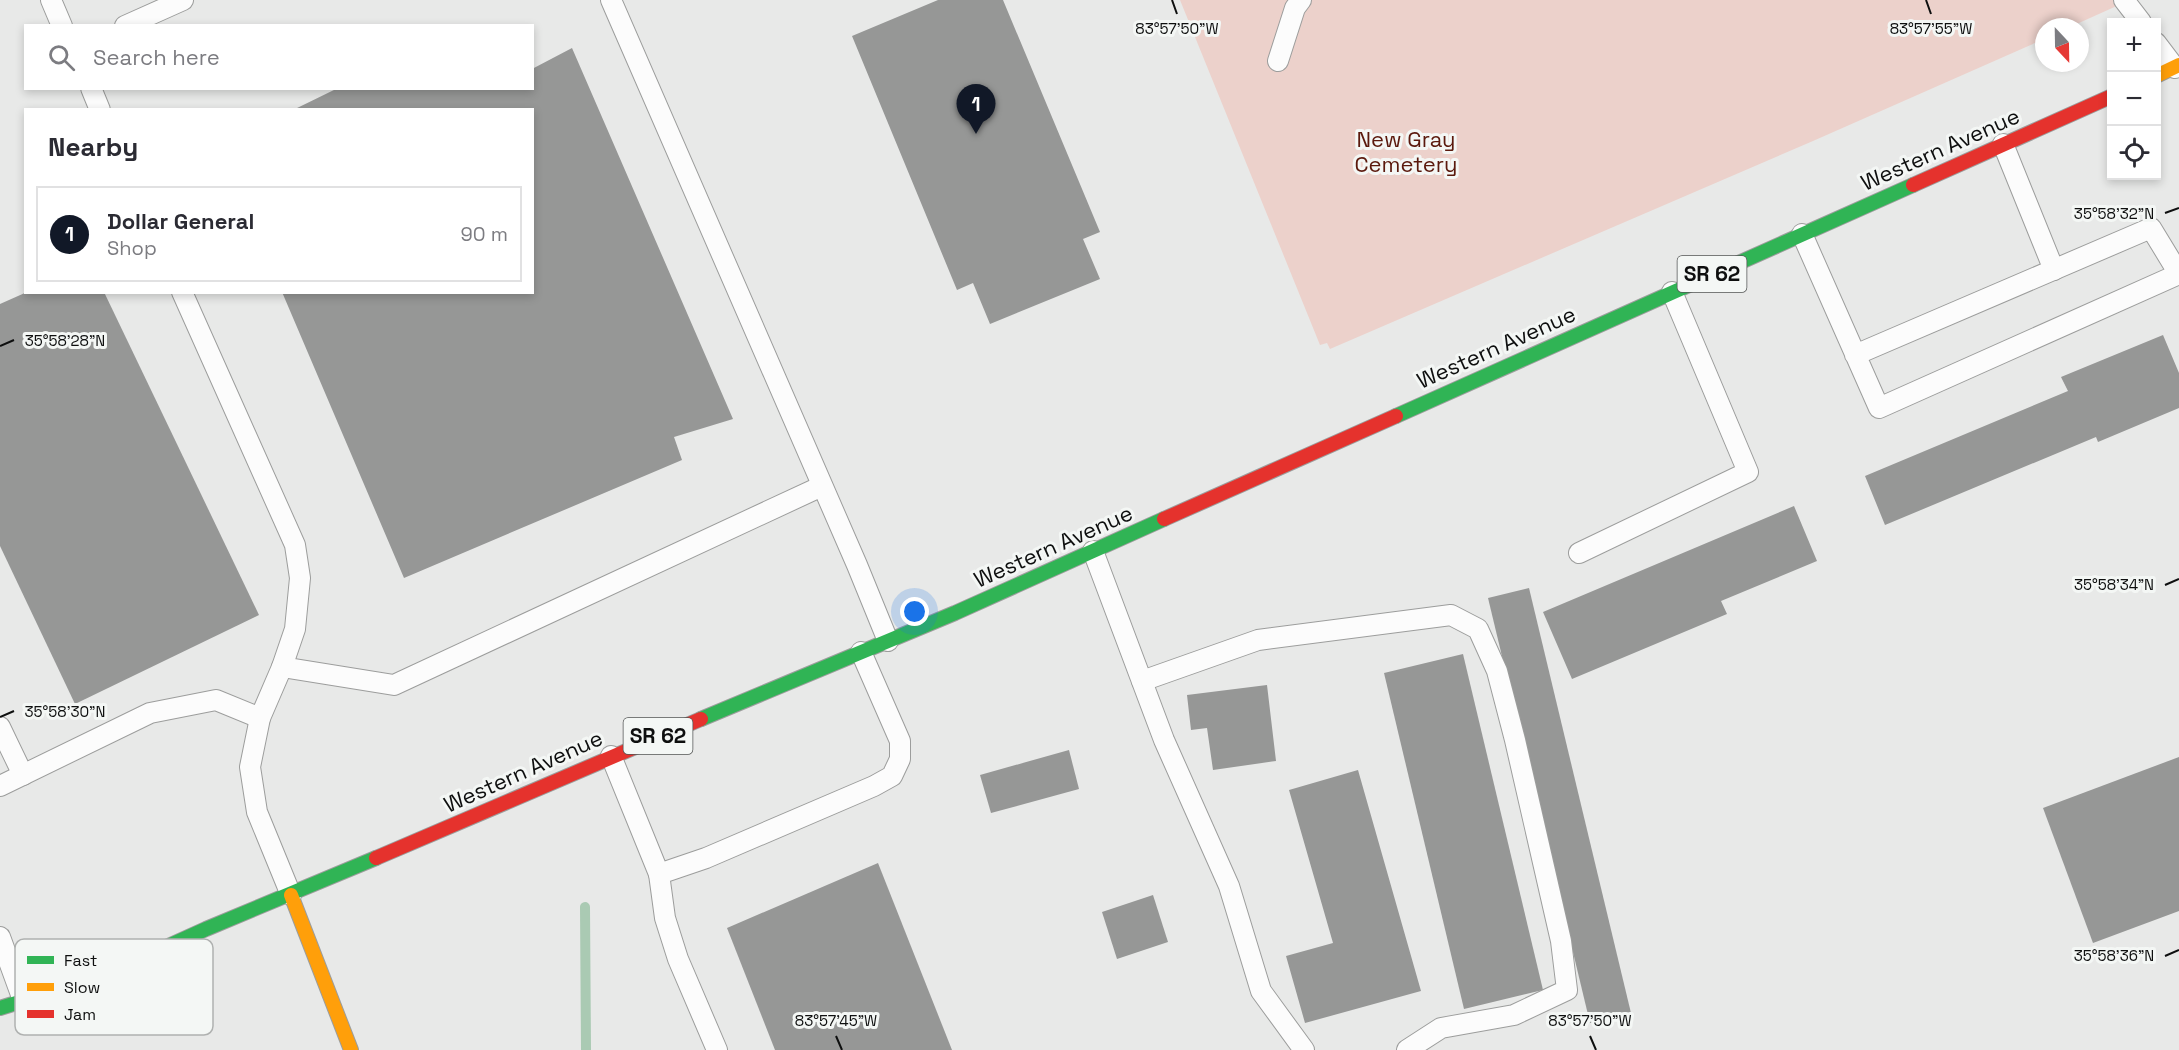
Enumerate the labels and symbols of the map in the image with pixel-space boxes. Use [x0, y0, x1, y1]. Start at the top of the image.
north arrow [2035, 18, 2089, 72]
text: 83°57'50"W [1135, 19, 1219, 38]
text: 83°57'55"W [1890, 19, 1972, 38]
pin: 1 [956, 84, 996, 134]
street label: Western Avenue [1856, 101, 2024, 197]
park label: New Gray Cemetery [1354, 125, 1458, 178]
text: 35°58'32"N [2074, 204, 2154, 223]
road number: SR 62 [1678, 256, 1746, 292]
street label: Western Avenue [1412, 299, 1580, 395]
text: 35°58'28"N [25, 331, 105, 350]
street label: Western Avenue [969, 498, 1137, 594]
text: 35°58'34"N [2074, 575, 2154, 594]
your location [900, 597, 929, 626]
text: 35°58'30"N [25, 702, 105, 721]
road number: SR 62 [624, 718, 692, 754]
street label: Western Avenue [439, 723, 607, 819]
legend [15, 939, 213, 1035]
text: 35°58'36"N [2074, 946, 2154, 965]
text: Fast [64, 950, 97, 971]
text: Slow [64, 977, 100, 998]
text: Jam [64, 1004, 96, 1025]
text: 83°57'45"W [795, 1011, 877, 1030]
text: 83°57'50"W [1548, 1011, 1632, 1030]

